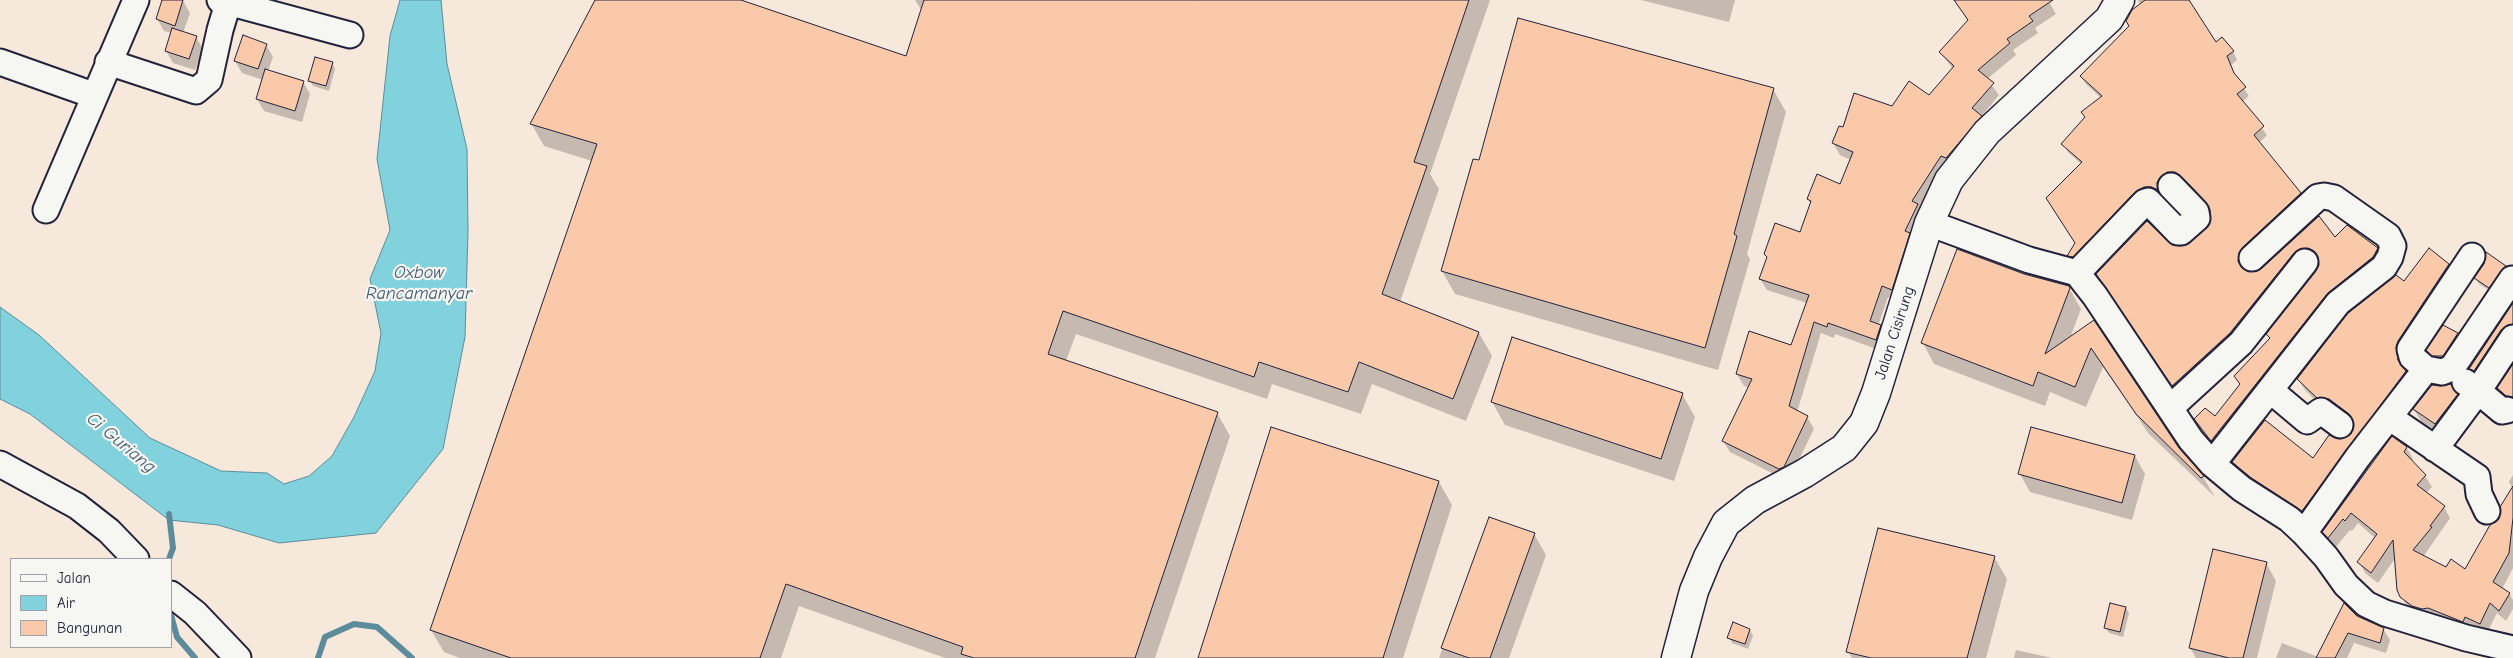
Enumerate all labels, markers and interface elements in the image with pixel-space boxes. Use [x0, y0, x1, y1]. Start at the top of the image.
water label: Oxbow Rancamanyar [366, 262, 472, 304]
street label: Jalan Cisirung [1871, 284, 1919, 382]
water label: Ci Guriang [82, 408, 160, 478]
legend [10, 558, 172, 648]
text: Jalan [57, 569, 91, 587]
text: Air [57, 594, 75, 612]
text: Bangunan [57, 619, 122, 637]

